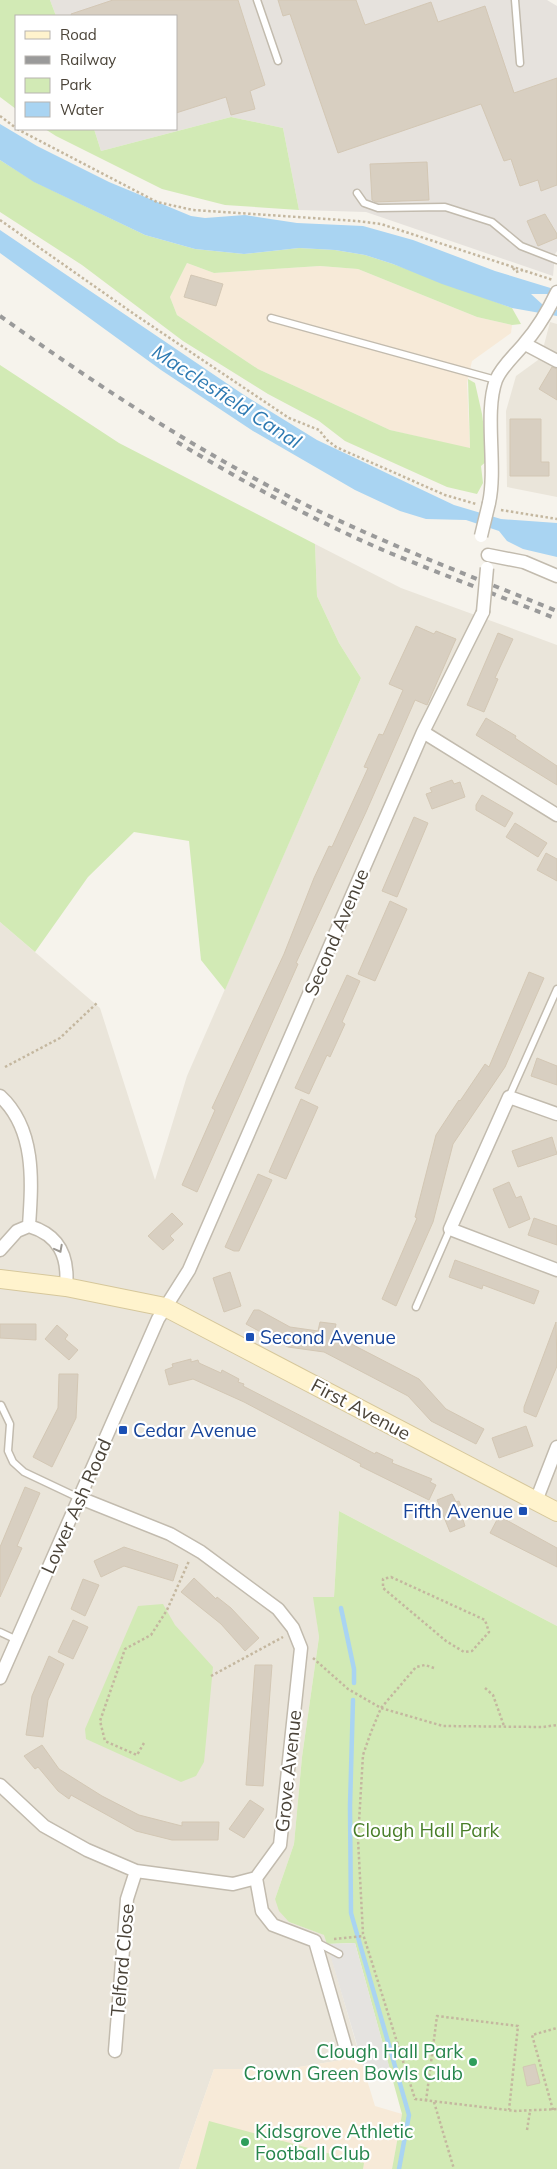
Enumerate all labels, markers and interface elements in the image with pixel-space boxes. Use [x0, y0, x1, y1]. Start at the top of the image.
legend [15, 15, 178, 130]
text: Road [60, 25, 97, 44]
text: Railway [60, 50, 116, 69]
text: Park [60, 75, 92, 94]
text: Water [60, 100, 104, 119]
water label: Macclesfield Canal [148, 339, 306, 454]
street label: Second Avenue [298, 865, 374, 999]
one-way arrow [53, 1243, 63, 1252]
place label: Second Avenue [260, 1325, 396, 1349]
marker: Second Avenue [244, 1331, 256, 1343]
street label: First Avenue [307, 1373, 415, 1445]
place label: Cedar Avenue [133, 1418, 257, 1442]
marker: Cedar Avenue [117, 1424, 129, 1436]
street label: Lower Ash Road [35, 1435, 117, 1577]
place label: Fifth Avenue [403, 1499, 513, 1523]
marker: Fifth Avenue [517, 1505, 529, 1517]
street label: Grove Avenue [270, 1709, 306, 1833]
park label: Clough Hall Park [353, 1818, 500, 1842]
street label: Telford Close [105, 1903, 139, 2017]
place label: Clough Hall Park Crown Green Bowls Club [244, 2039, 463, 2085]
marker: Clough Hall Park Crown Green Bowls Club [467, 2056, 479, 2068]
place label: Kidsgrove Athletic Football Club [255, 2119, 414, 2165]
marker: Kidsgrove Athletic Football Club [239, 2136, 251, 2148]

